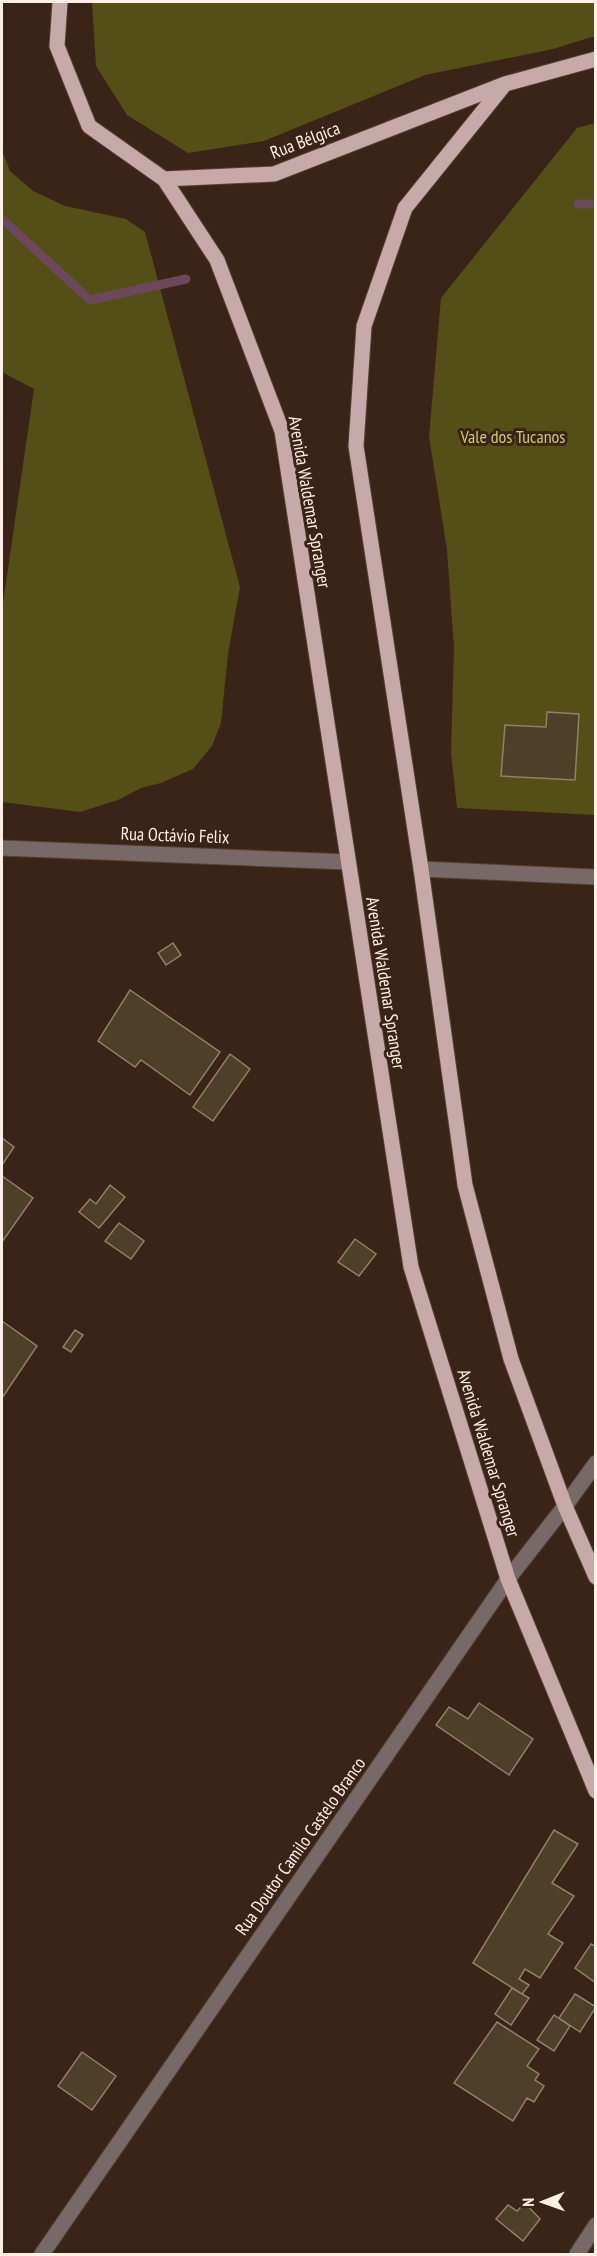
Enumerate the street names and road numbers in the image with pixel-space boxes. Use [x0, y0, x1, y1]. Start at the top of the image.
street label: Rua Bélgica [267, 116, 343, 164]
street label: Avenida Waldemar Spranger [284, 414, 336, 590]
street label: Rua Octávio Felix [120, 822, 230, 848]
street label: Avenida Waldemar Spranger [361, 895, 411, 1071]
street label: Avenida Waldemar Spranger [453, 1366, 525, 1540]
street label: Rua Doutor Camilo Castelo Branco [230, 1752, 370, 1939]

